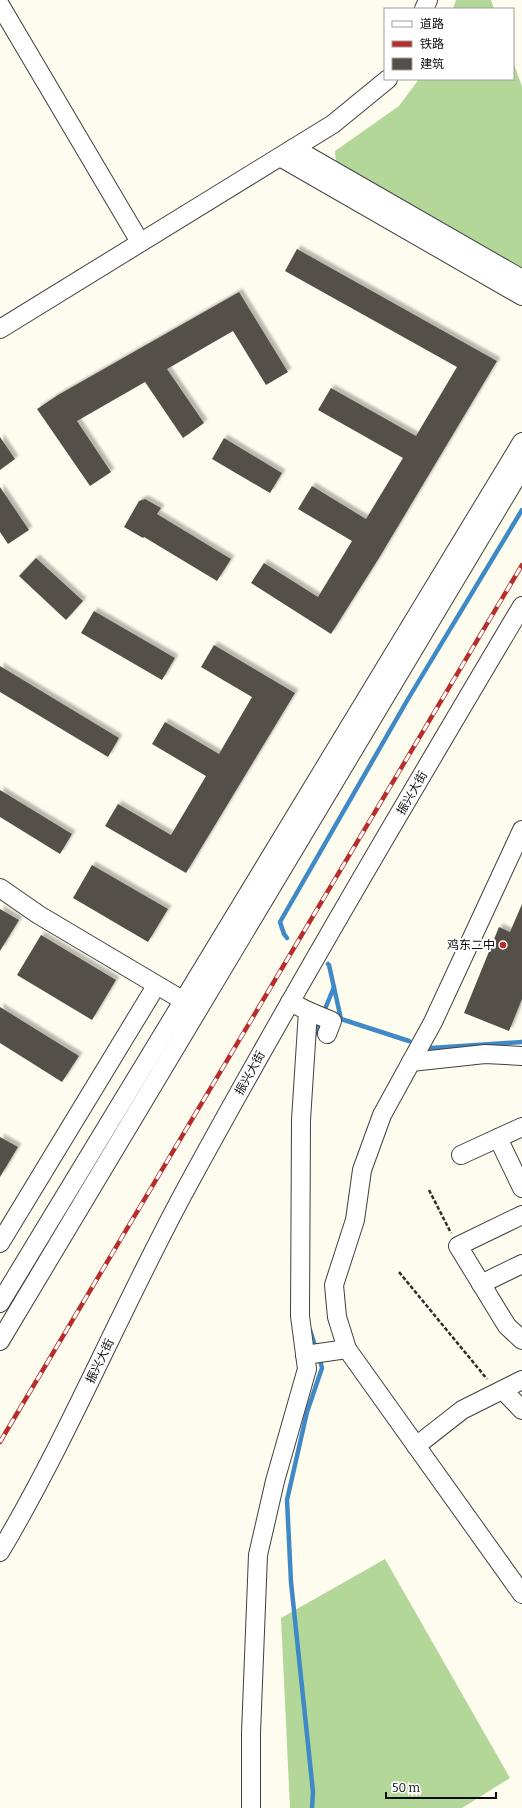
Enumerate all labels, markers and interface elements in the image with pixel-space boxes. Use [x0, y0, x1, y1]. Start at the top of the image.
legend [384, 8, 514, 80]
text: 道路 [420, 17, 444, 31]
text: 铁路 [420, 37, 444, 51]
text: 建筑 [420, 57, 444, 71]
street label: 振兴大街 [394, 769, 430, 817]
place label: 鸡东二中 [447, 938, 495, 952]
marker: 鸡东二中 [498, 940, 508, 950]
street label: 振兴大街 [232, 1049, 268, 1097]
street label: 振兴大街 [83, 1336, 117, 1386]
scale bar [386, 1774, 496, 1800]
text: 50 m [392, 1781, 421, 1795]

